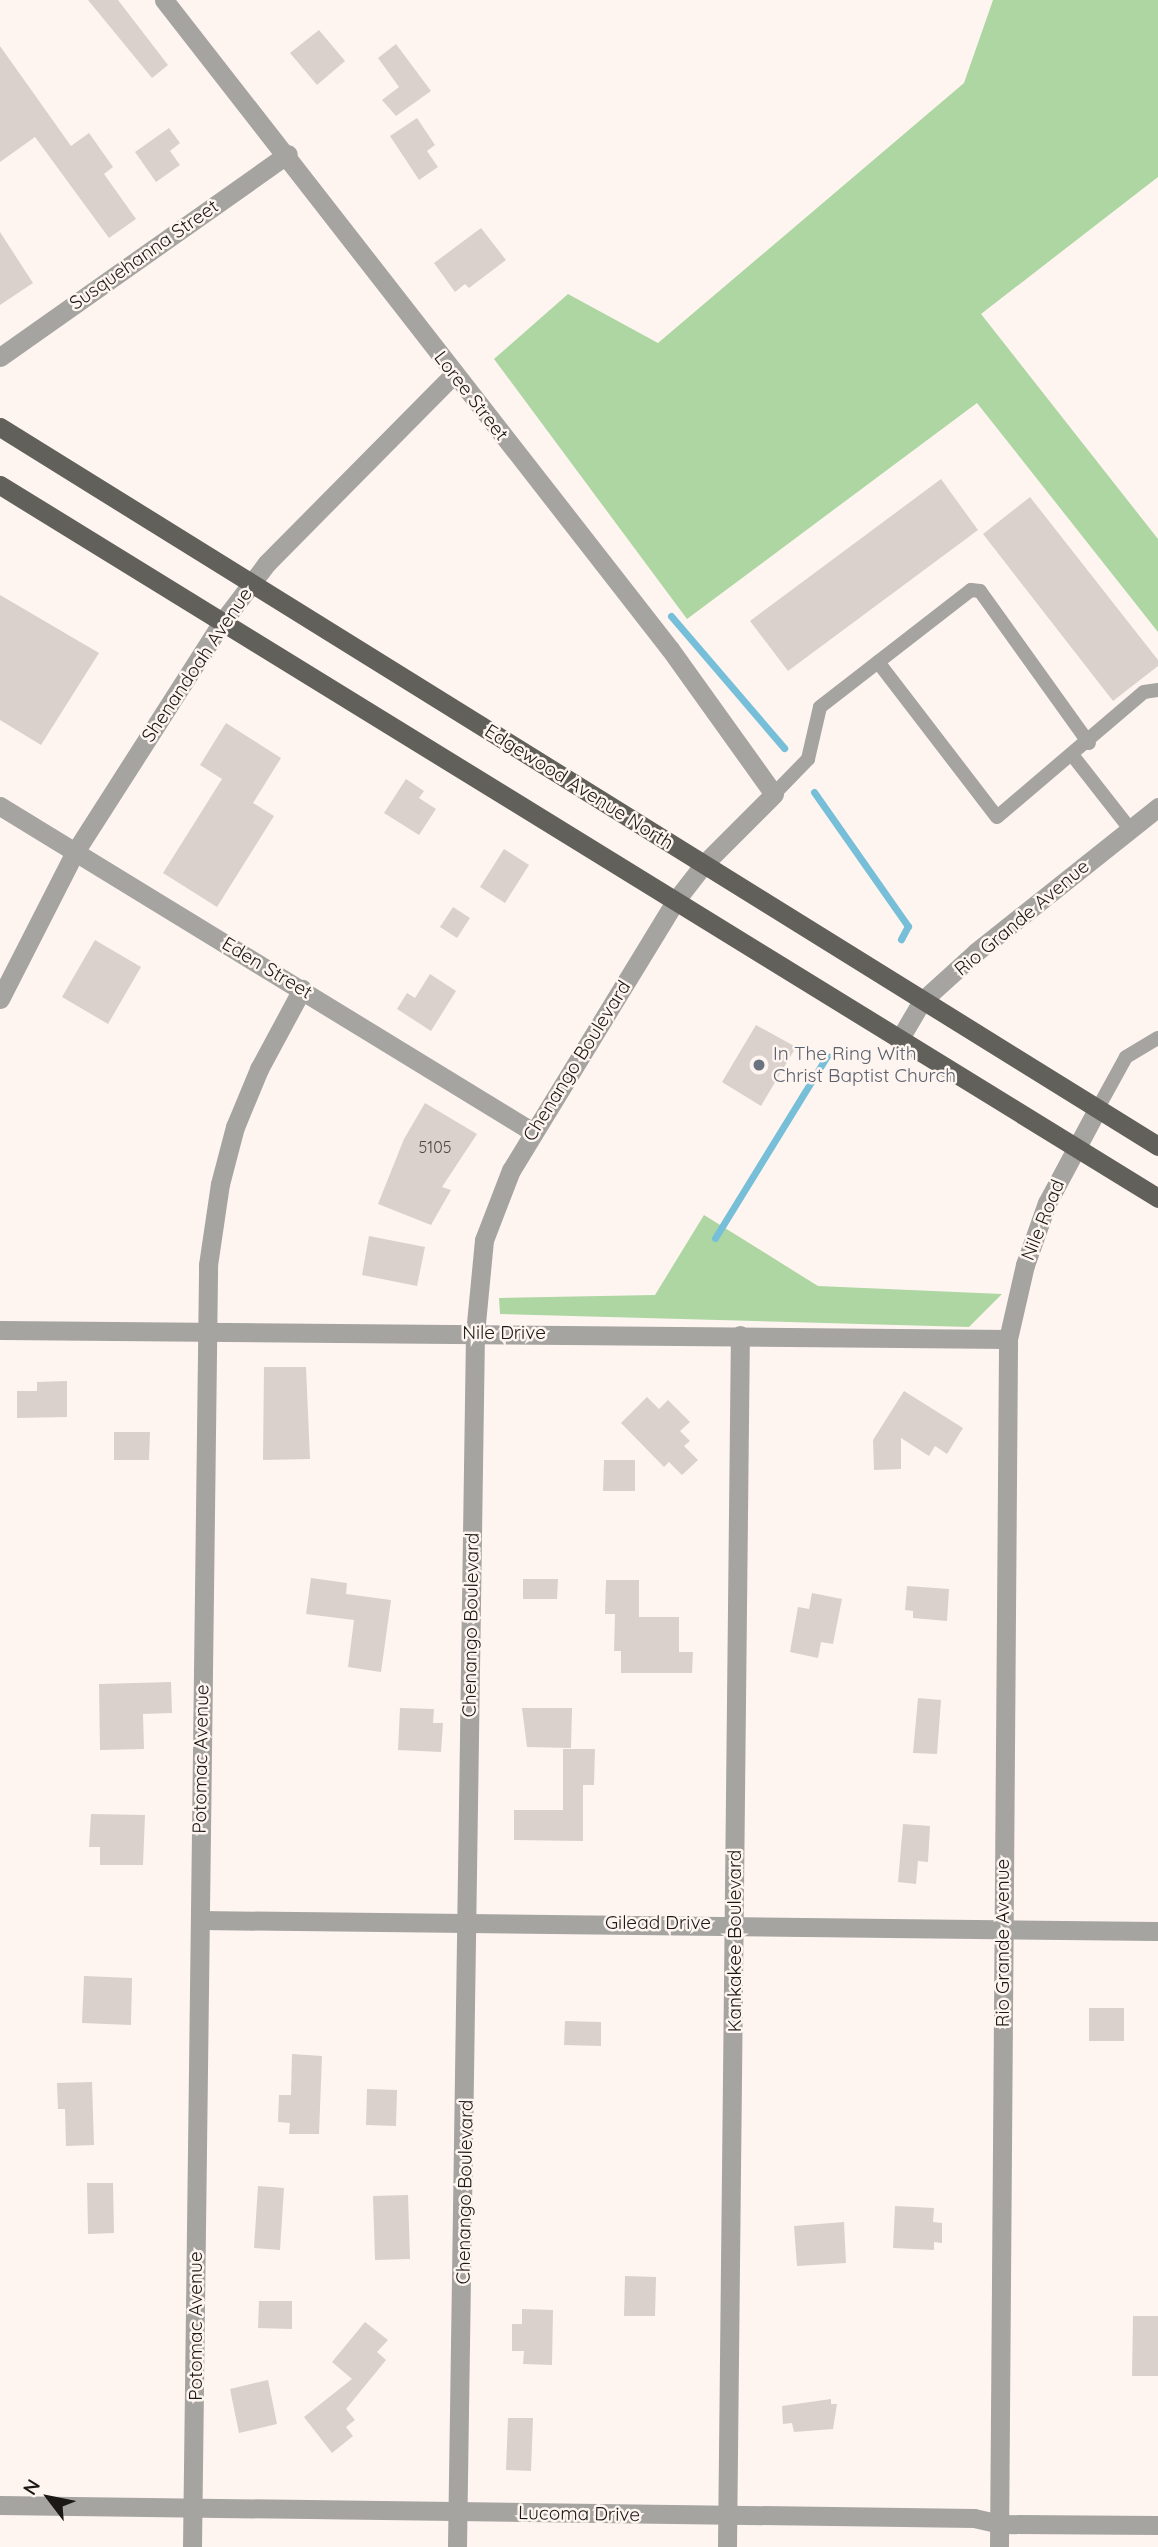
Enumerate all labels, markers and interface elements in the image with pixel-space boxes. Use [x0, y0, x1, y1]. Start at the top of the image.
street label: Susquehanna Street [65, 195, 223, 315]
street label: Loree Street [429, 347, 513, 445]
street label: Shenandoah Avenue [137, 584, 257, 746]
street label: Edgewood Avenue North [480, 719, 678, 855]
street label: Rio Grande Avenue [950, 855, 1094, 981]
street label: Eden Street [218, 932, 316, 1004]
street label: Chenango Boulevard [518, 977, 636, 1145]
place label: In The Ring With Christ Baptist Church [773, 1043, 956, 1087]
marker: In The Ring With Christ Baptist Church [751, 1057, 767, 1073]
house number: 5105 [419, 1137, 451, 1157]
street label: Nile Road [1016, 1176, 1070, 1264]
street label: Nile Drive [462, 1322, 546, 1344]
street label: Chenango Boulevard [458, 1532, 484, 1718]
street label: Potomac Avenue [188, 1684, 214, 1834]
street label: Kankakee Boulevard [724, 1850, 746, 2032]
street label: Rio Grande Avenue [992, 1859, 1014, 2027]
street label: Gilead Drive [605, 1912, 711, 1934]
street label: Chenango Boulevard [452, 2099, 478, 2285]
street label: Potomac Avenue [185, 2251, 207, 2401]
north arrow [14, 2463, 84, 2533]
text: N [17, 2475, 45, 2499]
street label: Lucoma Drive [518, 2502, 640, 2526]

